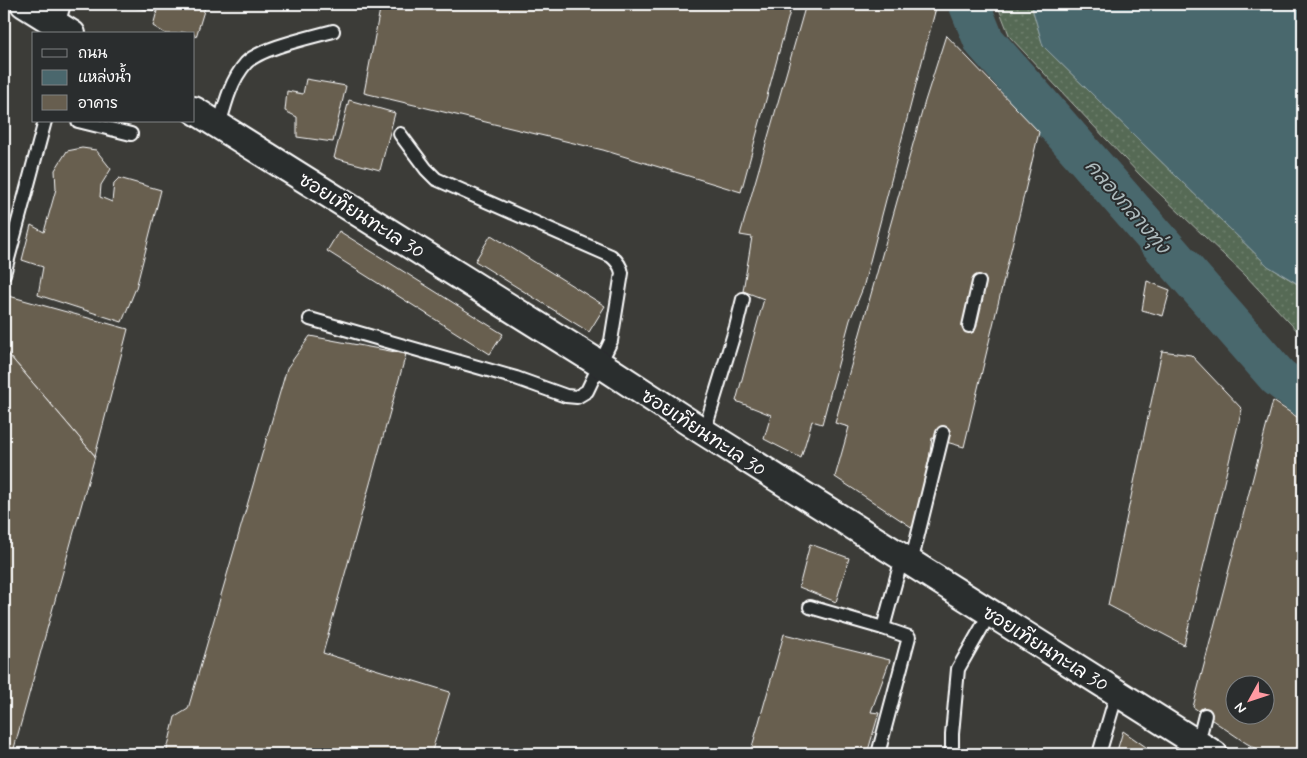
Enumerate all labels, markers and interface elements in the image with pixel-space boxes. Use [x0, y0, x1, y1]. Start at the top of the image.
legend [32, 32, 195, 122]
text: ถนน [78, 44, 107, 64]
text: แหล่งน้ำ [78, 63, 132, 88]
text: อาคาร [78, 94, 118, 114]
water label: คลองกลางทุ่ง [1078, 154, 1177, 261]
street label: ซอยเทียนทะเล 30 [294, 168, 429, 265]
street label: ซอยเทียนทะเล 30 [636, 384, 770, 483]
street label: ซอยเทียนทะเล 30 [978, 601, 1113, 698]
north arrow [1224, 676, 1274, 726]
text: N [1231, 698, 1251, 717]

